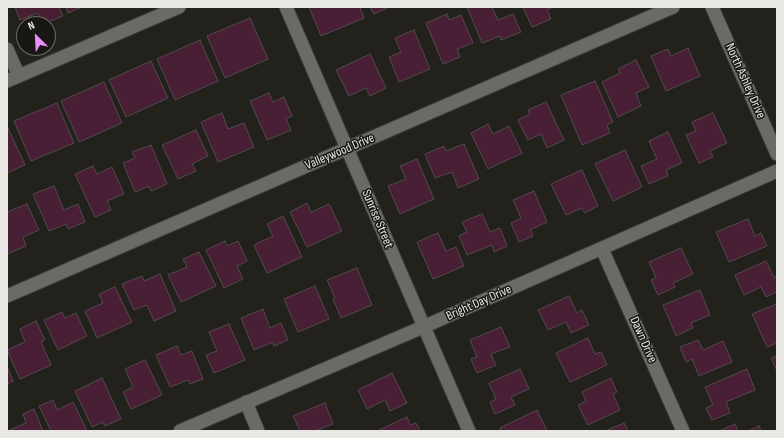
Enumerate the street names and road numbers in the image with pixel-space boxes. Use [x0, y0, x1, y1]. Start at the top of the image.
street label: North Ashley Drive [721, 41, 769, 121]
street label: Valleywood Drive [303, 130, 377, 174]
street label: Sunrise Street [358, 187, 396, 251]
street label: Bright Day Drive [444, 282, 514, 324]
street label: Dawn Drive [626, 315, 660, 365]

